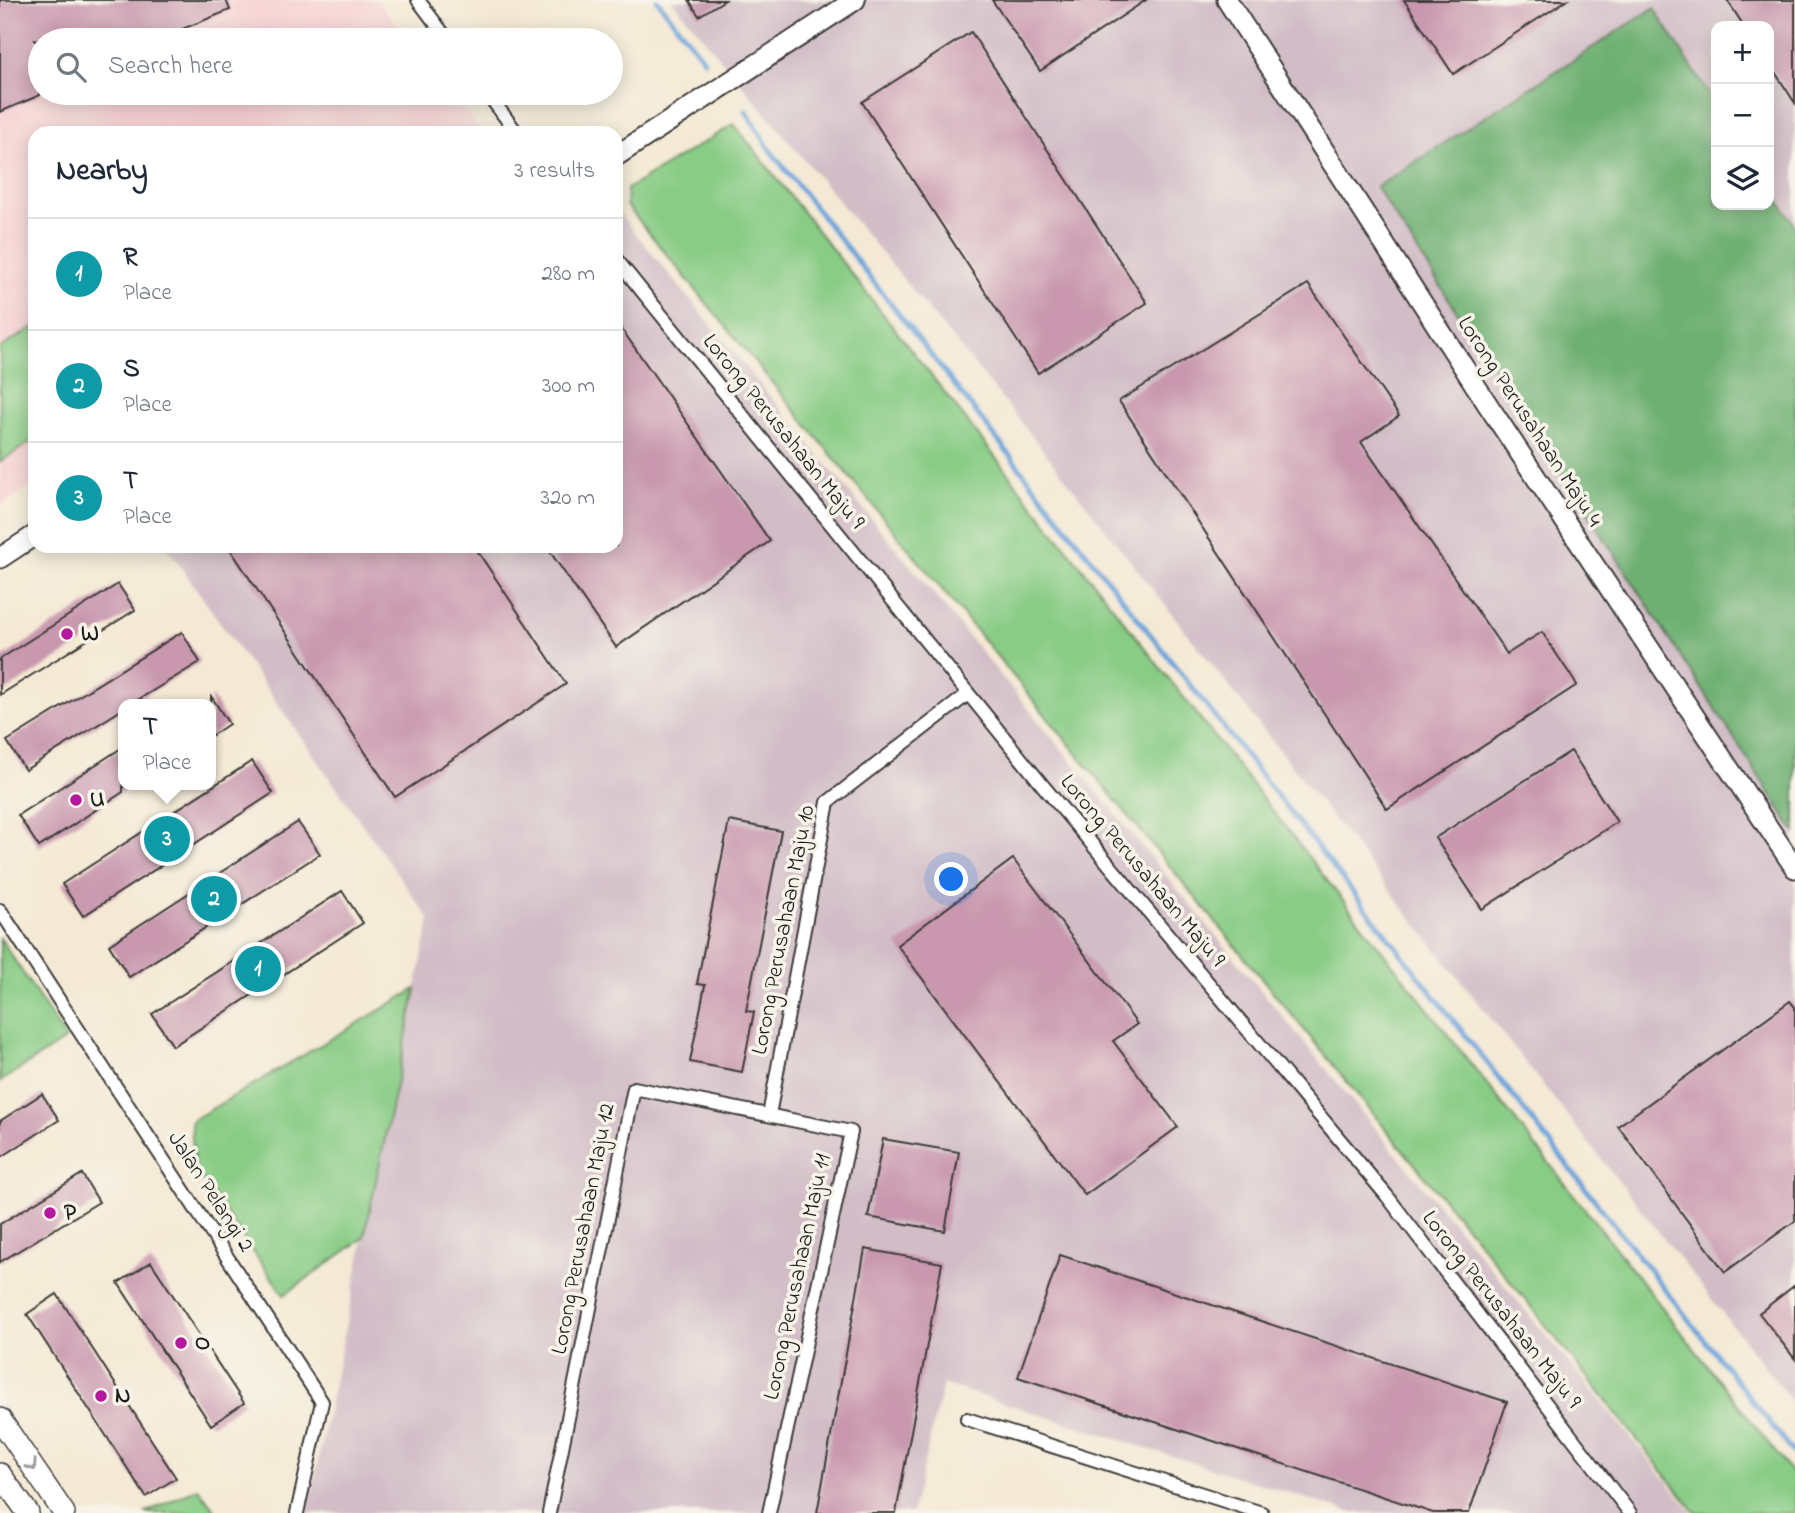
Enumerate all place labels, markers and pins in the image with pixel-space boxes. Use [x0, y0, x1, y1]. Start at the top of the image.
place label: W [81, 618, 99, 651]
marker: W [59, 626, 75, 642]
place label: U [90, 784, 105, 817]
marker: U [68, 792, 84, 808]
pin: 3 [144, 813, 190, 865]
pin: 2 [191, 873, 237, 925]
pin: 1 [235, 943, 281, 995]
place label: P [64, 1197, 76, 1230]
marker: P [42, 1205, 58, 1221]
place label: O [195, 1327, 210, 1360]
marker: O [173, 1335, 189, 1351]
place label: N [115, 1380, 131, 1413]
marker: N [93, 1388, 109, 1404]

